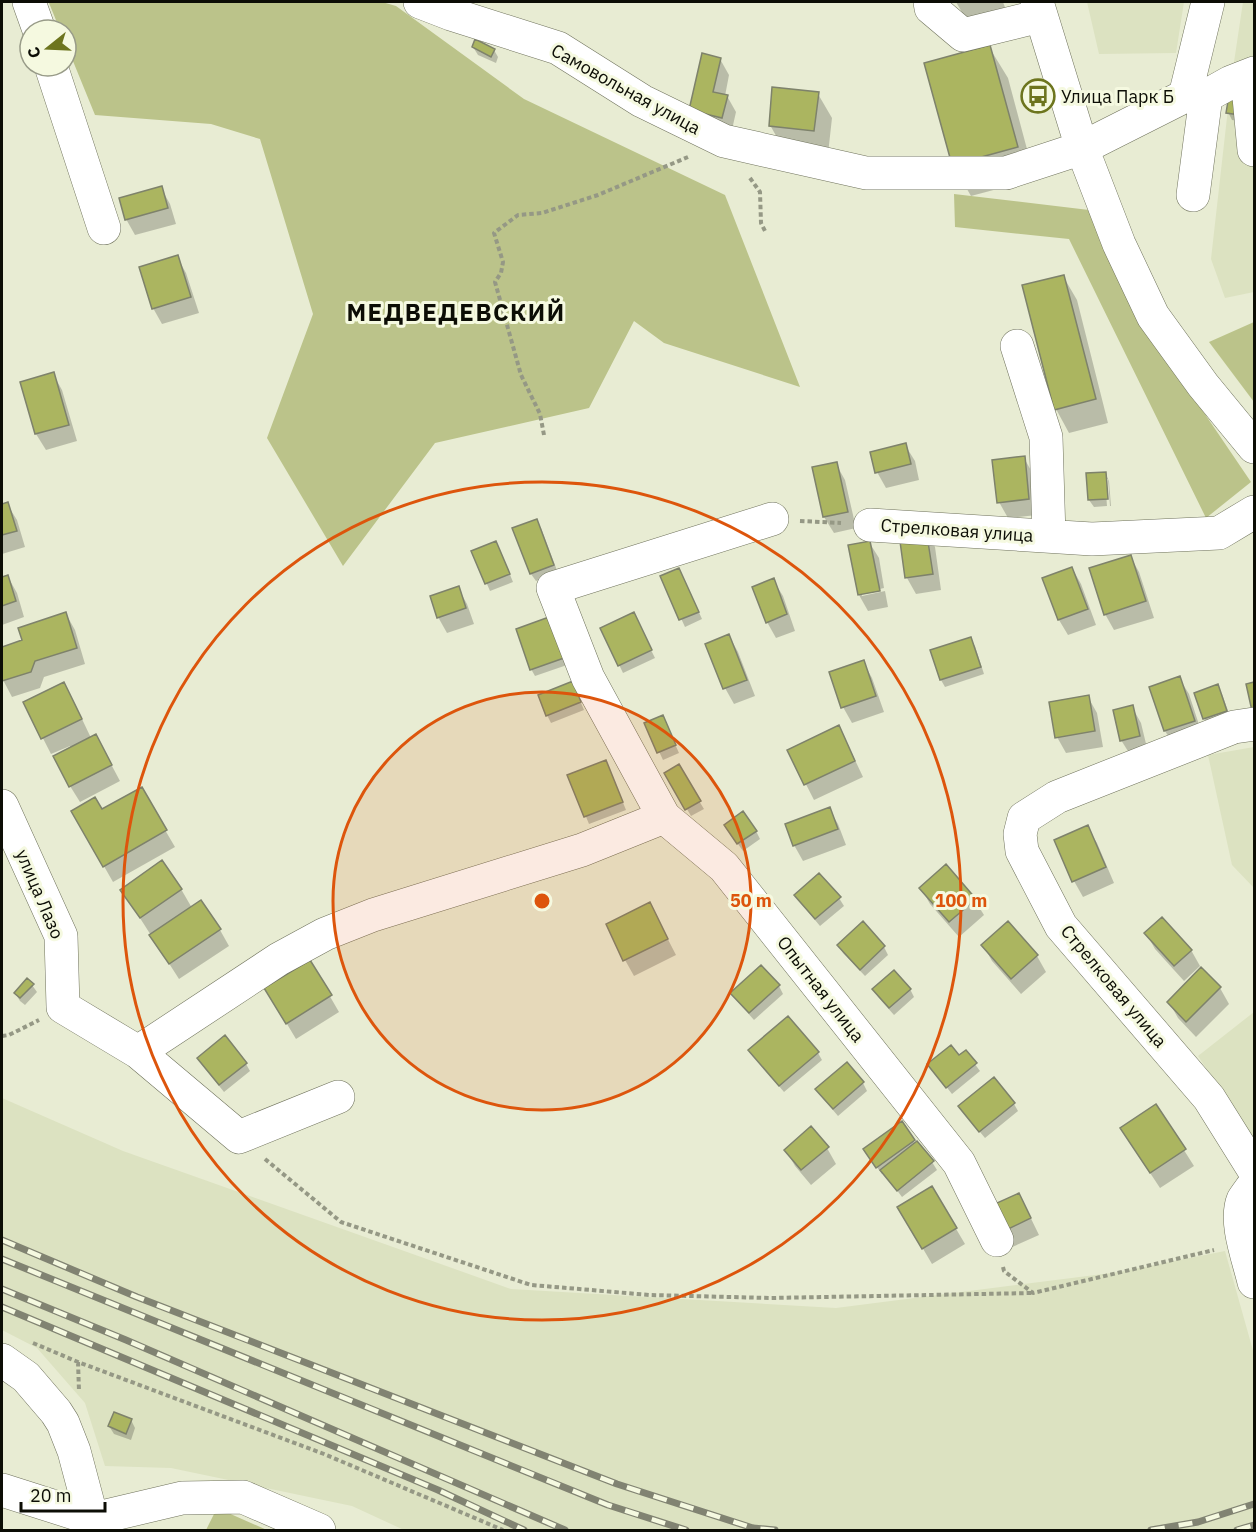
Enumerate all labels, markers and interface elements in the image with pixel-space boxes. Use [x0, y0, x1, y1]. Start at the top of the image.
north arrow [18, 18, 78, 78]
street label: Самовольная улица [547, 38, 705, 140]
text: С [23, 45, 45, 61]
bus stop icon: Улица Парк Б [1020, 78, 1056, 114]
place label: Улица Парк Б [1061, 85, 1174, 108]
district label: МЕДВЕДЕВСКИЙ [346, 296, 566, 328]
street label: Стрелковая улица [880, 513, 1035, 547]
street label: улица Лазо [11, 846, 69, 942]
text: 50 m [730, 889, 772, 912]
text: 100 m [935, 889, 987, 912]
centre of rings [532, 891, 552, 911]
street label: Стрелковая улица [1056, 920, 1172, 1052]
street label: Опытная улица [772, 931, 870, 1047]
scale bar [21, 1475, 105, 1513]
text: 20 m [30, 1484, 72, 1507]

